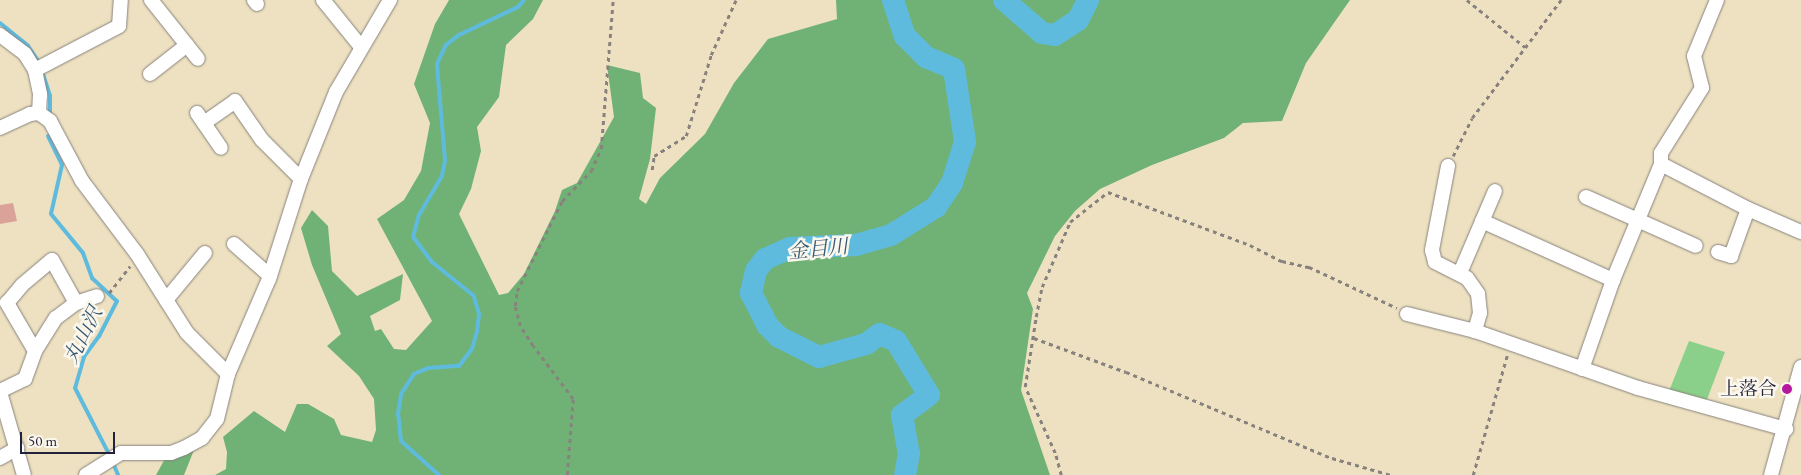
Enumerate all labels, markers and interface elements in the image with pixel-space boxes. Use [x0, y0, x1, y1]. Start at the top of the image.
water label: 金目川 [787, 234, 849, 264]
water label: 丸山沢 [59, 303, 107, 367]
place label: 上落合 [1720, 378, 1777, 400]
marker: 上落合 [1781, 383, 1793, 395]
scale bar [22, 422, 118, 454]
text: 50 m [28, 431, 57, 450]

